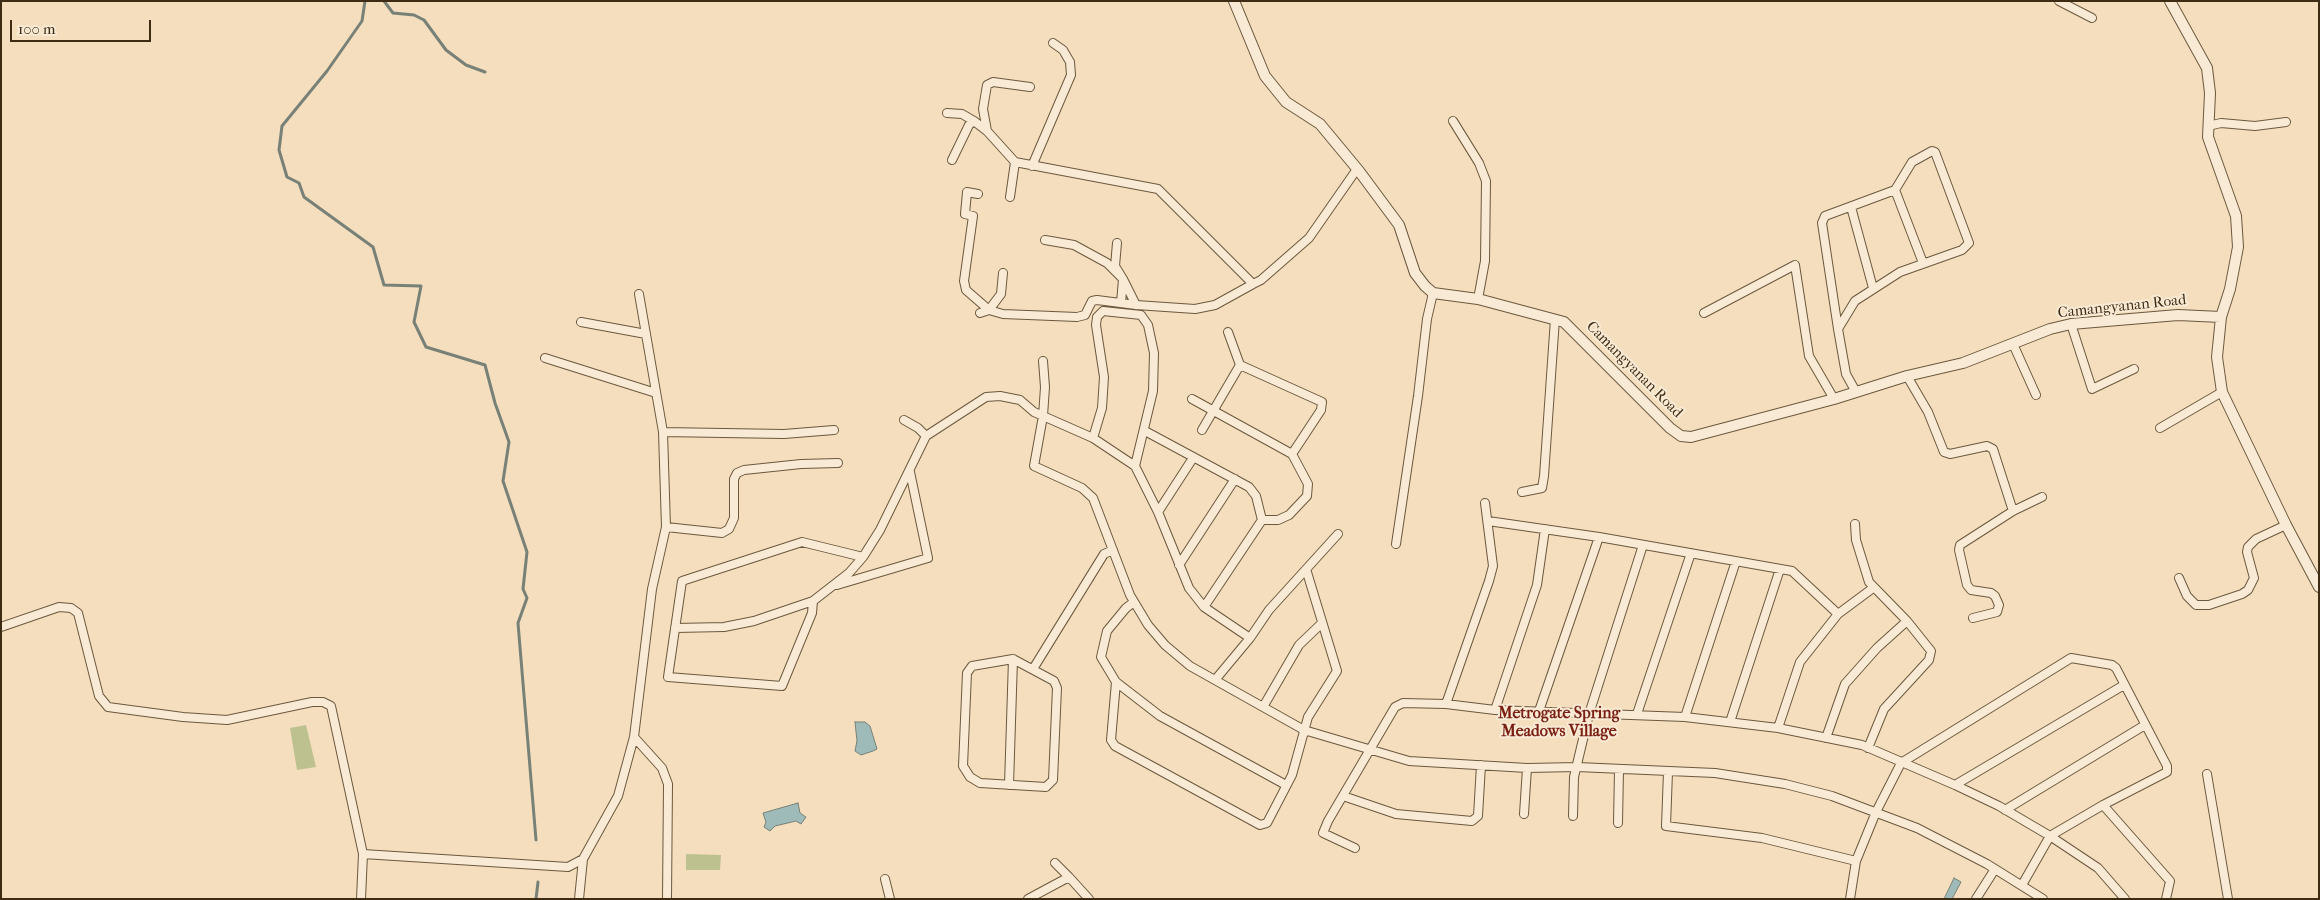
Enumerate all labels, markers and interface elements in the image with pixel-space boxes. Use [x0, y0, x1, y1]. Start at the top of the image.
scale bar [12, 10, 154, 42]
text: 100 m [18, 20, 56, 38]
street label: Camangyanan Road [2057, 291, 2187, 323]
street label: Camangyanan Road [1582, 318, 1686, 422]
district label: Metrogate Spring Meadows Village [1498, 704, 1620, 742]

